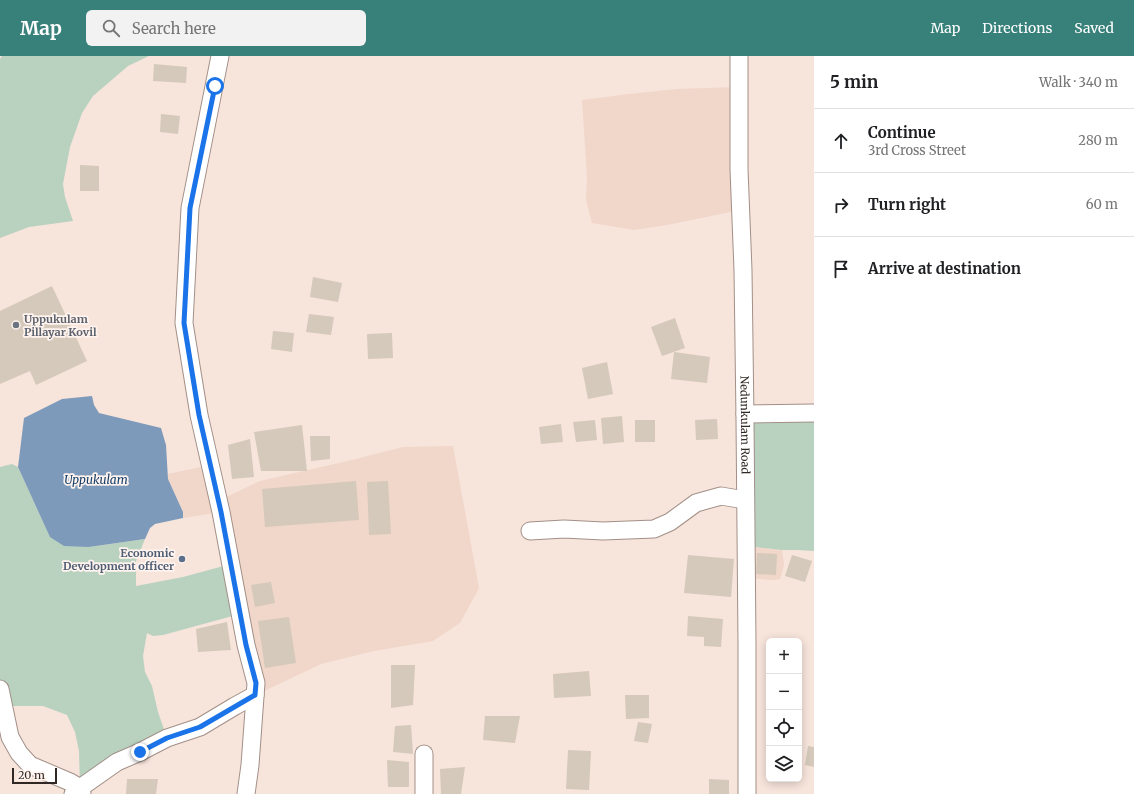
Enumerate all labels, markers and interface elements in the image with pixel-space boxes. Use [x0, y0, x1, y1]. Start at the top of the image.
search box [86, 10, 366, 46]
text: Map [20, 16, 62, 40]
icon: search [100, 17, 122, 39]
text: Search here [132, 19, 216, 38]
text: Map [930, 19, 960, 37]
text: Directions [982, 19, 1052, 37]
text: Saved [1074, 19, 1114, 37]
text: 5 min [830, 71, 878, 93]
text: Walk · 340 m [1039, 74, 1118, 91]
route start [206, 77, 224, 95]
text: Continue [868, 123, 936, 142]
icon: ahead [830, 130, 852, 152]
text: 280 m [1078, 132, 1118, 149]
text: 3rd Cross Street [868, 142, 966, 159]
icon: right [830, 194, 852, 216]
text: Turn right [868, 195, 946, 214]
text: 60 m [1086, 196, 1118, 213]
icon: arrive [830, 258, 852, 280]
text: Arrive at destination [868, 259, 1021, 278]
place label: Uppukulam Pillayar Kovil [24, 312, 97, 339]
marker: Uppukulam Pillayar Kovil [11, 320, 21, 330]
street label: Nedunkulam Road [737, 376, 752, 475]
water label: Uppukulam [64, 472, 128, 487]
place label: Economic Development officer [63, 546, 174, 573]
marker: Economic Development officer [177, 554, 187, 564]
map controls [766, 638, 802, 782]
button: + [766, 638, 802, 674]
button: − [766, 674, 802, 710]
button: locate [766, 710, 802, 746]
route end [131, 743, 149, 761]
button: layers [766, 746, 802, 782]
scale bar [12, 766, 57, 785]
text: 20 m [18, 768, 45, 782]

